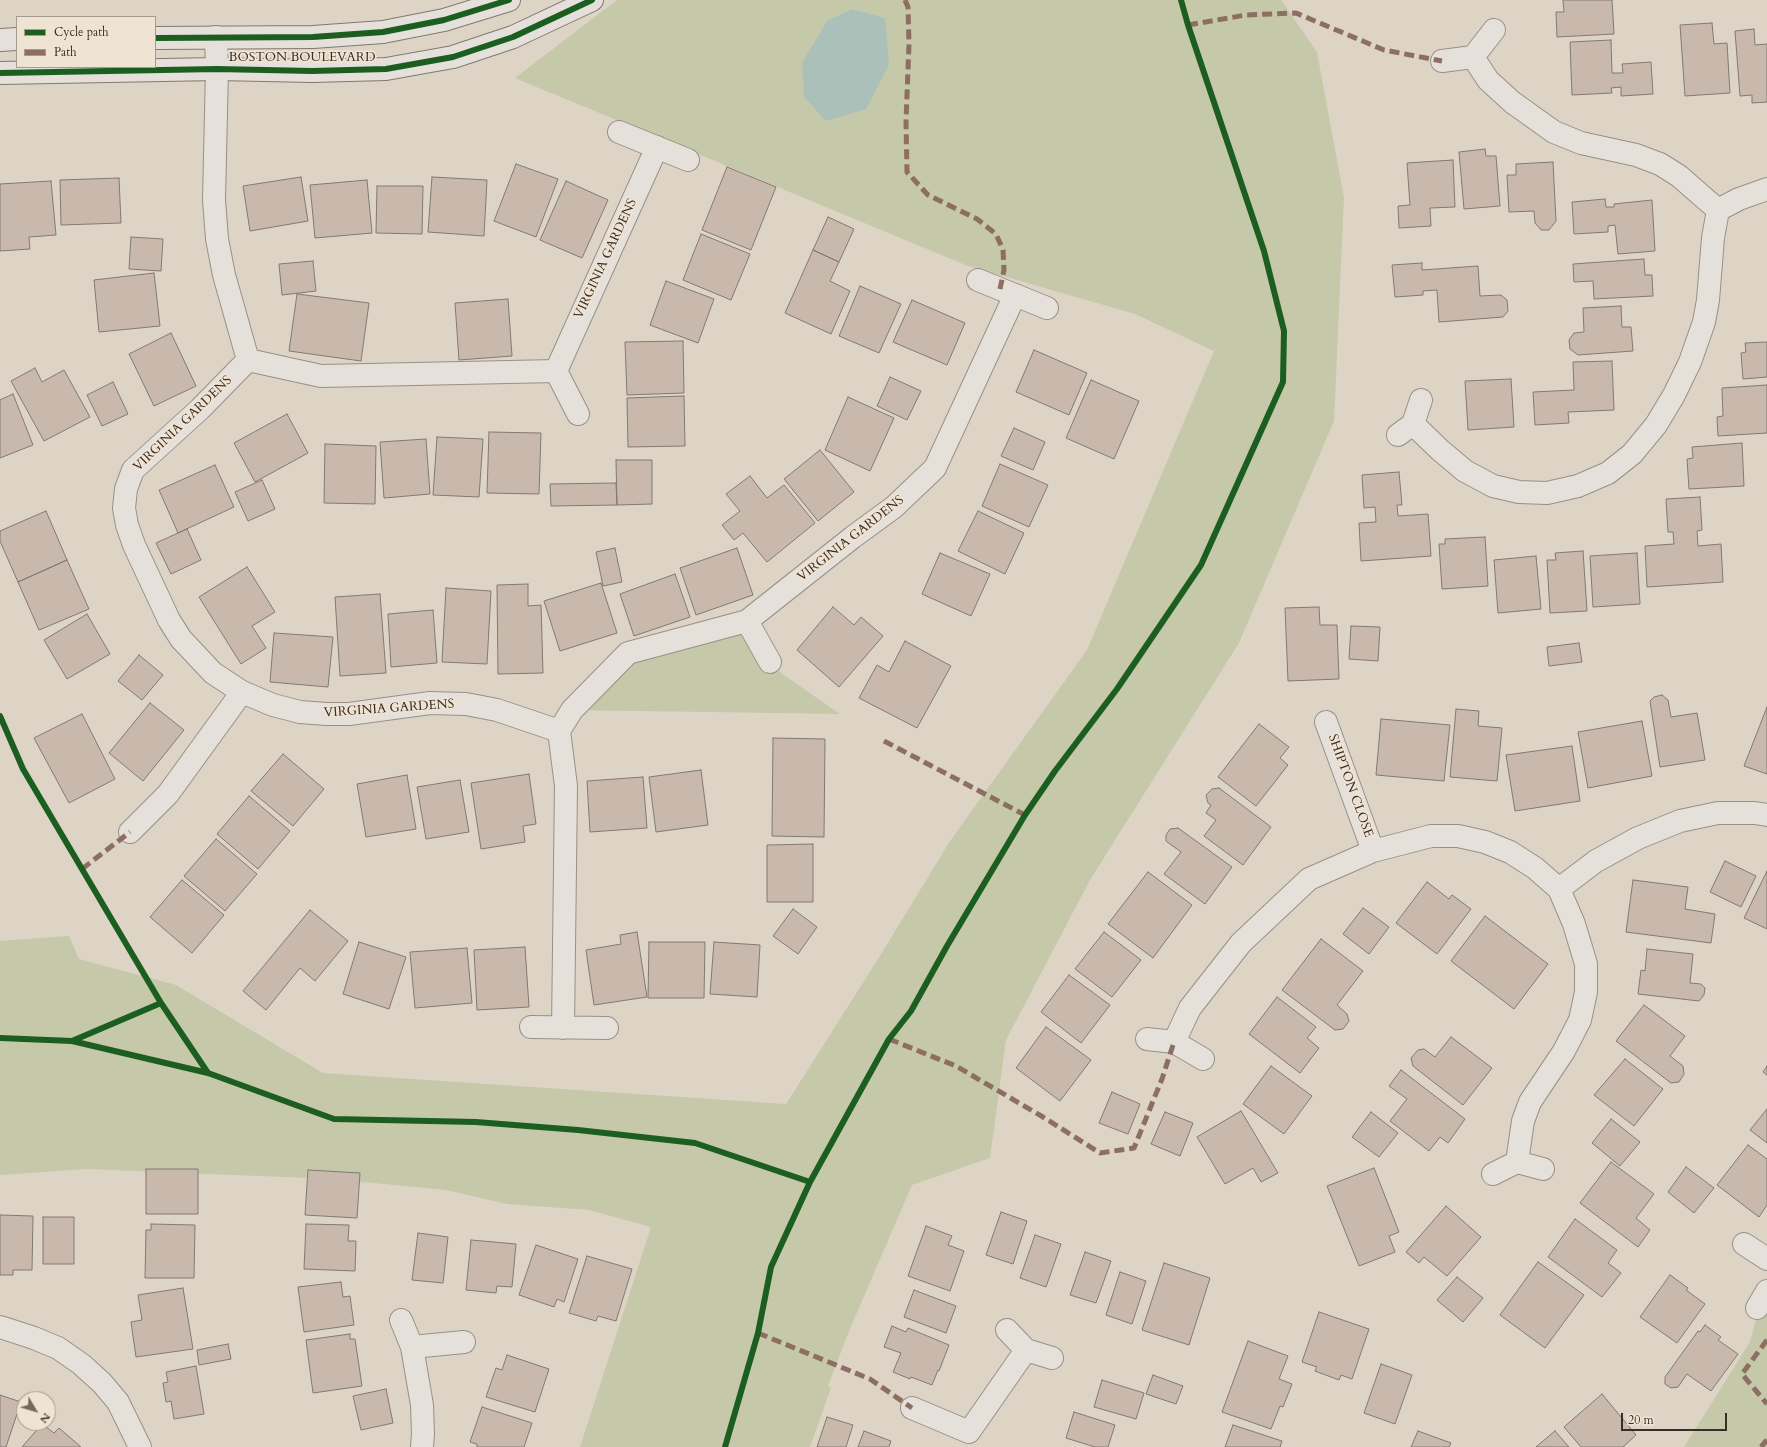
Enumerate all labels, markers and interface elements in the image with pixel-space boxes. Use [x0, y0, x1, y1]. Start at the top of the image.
legend [16, 16, 156, 68]
text: Cycle path [54, 24, 109, 40]
text: Path [54, 44, 77, 60]
street label: BOSTON BOULEVARD [229, 50, 375, 66]
street label: VIRGINIA GARDENS [571, 196, 641, 322]
street label: VIRGINIA GARDENS [131, 373, 235, 475]
street label: VIRGINIA GARDENS [795, 493, 907, 585]
street label: VIRGINIA GARDENS [323, 697, 455, 721]
street label: SHIPTON CLOSE [1324, 732, 1376, 840]
north arrow [16, 1391, 56, 1431]
scale bar [1623, 1405, 1729, 1431]
text: N [36, 1410, 54, 1426]
text: 20 m [1628, 1412, 1654, 1428]

